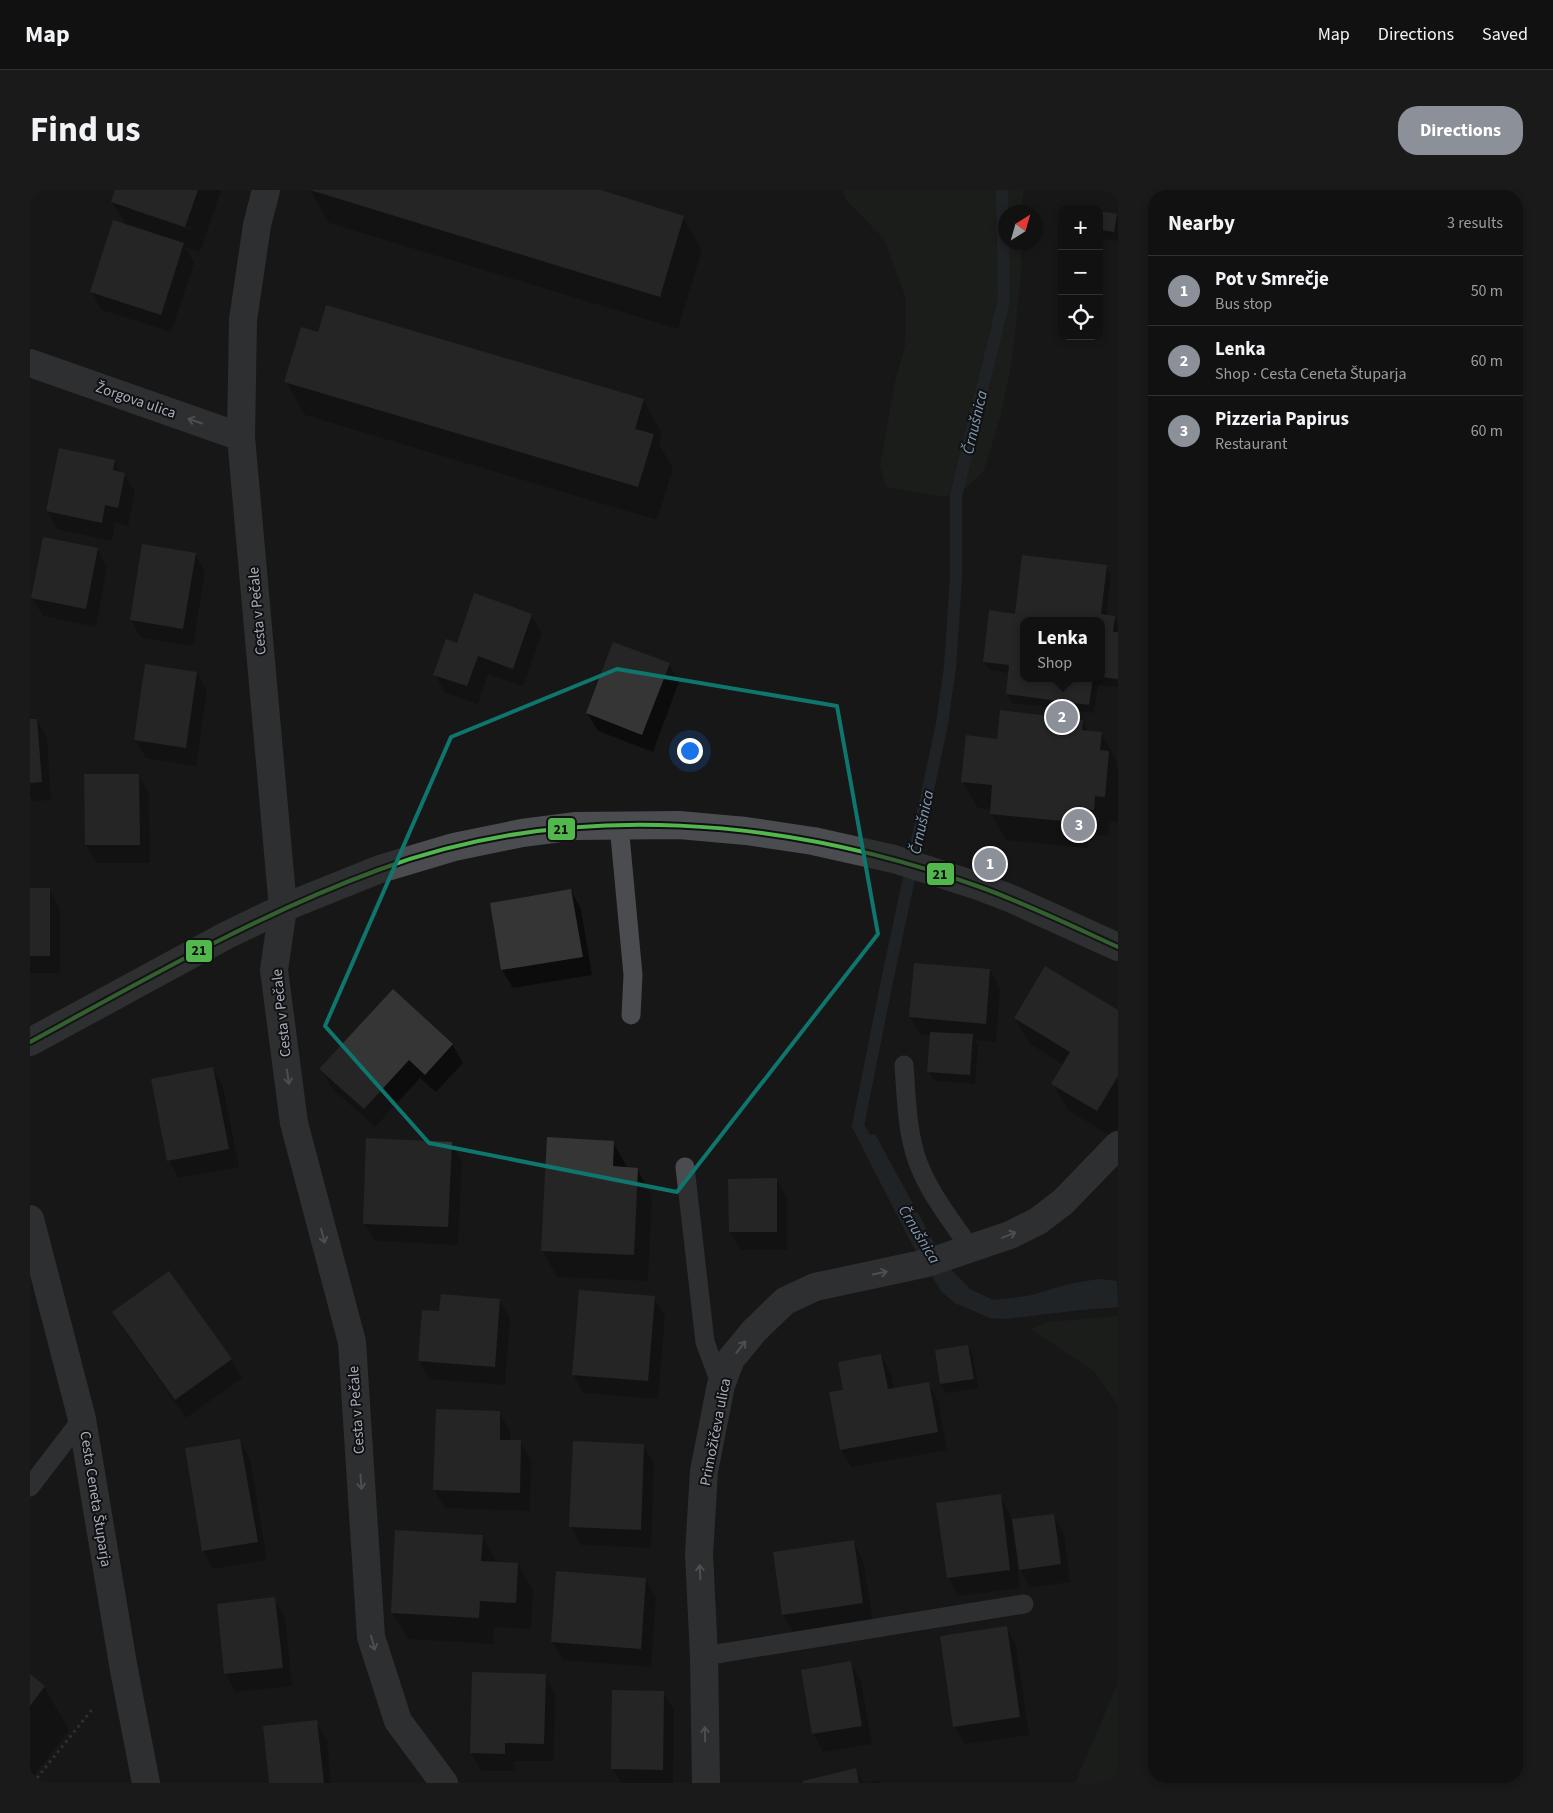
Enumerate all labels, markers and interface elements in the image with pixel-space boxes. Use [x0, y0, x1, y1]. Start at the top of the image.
text: Map [25, 17, 70, 52]
text: Map [1318, 22, 1350, 47]
text: Directions [1378, 22, 1454, 47]
text: Saved [1482, 22, 1528, 47]
text: Find us [30, 105, 140, 155]
button: Directions [1398, 106, 1523, 155]
north arrow [998, 205, 1043, 250]
map controls [1058, 205, 1103, 340]
button: + [1058, 205, 1103, 250]
text: Nearby [1168, 208, 1235, 238]
text: 3 results [1447, 212, 1503, 234]
button: − [1058, 250, 1103, 295]
text: Pot v Smrečje [1215, 266, 1329, 293]
text: 1 [1180, 280, 1188, 302]
text: 50 m [1471, 280, 1503, 302]
text: Bus stop [1215, 293, 1272, 315]
button: locate [1058, 295, 1103, 340]
text: Lenka [1215, 336, 1266, 363]
text: 2 [1180, 350, 1188, 372]
text: 60 m [1471, 350, 1503, 372]
text: Shop · Cesta Ceneta Štuparja [1215, 363, 1406, 385]
street label: Žorgova ulica [93, 377, 179, 424]
water label: Črnušnica [957, 388, 993, 456]
text: Pizzeria Papirus [1215, 406, 1349, 433]
one-way arrow [188, 416, 204, 425]
text: 3 [1180, 420, 1188, 442]
text: 60 m [1471, 420, 1503, 442]
text: Restaurant [1215, 433, 1288, 455]
street label: Cesta v Pečale [243, 566, 272, 656]
popup [1020, 617, 1105, 682]
text: Lenka [1037, 625, 1088, 652]
text: Shop [1037, 652, 1072, 674]
pin: 2 [1046, 698, 1078, 736]
your location [677, 738, 703, 764]
water label: Črnušnica [904, 788, 940, 856]
pin: 3 [1063, 806, 1095, 844]
line badge: 21 [547, 817, 576, 841]
text: 21 [554, 820, 568, 840]
pin: 1 [974, 845, 1006, 883]
line badge: 21 [926, 862, 955, 886]
text: 21 [933, 865, 947, 885]
line badge: 21 [185, 939, 213, 963]
text: 21 [192, 941, 206, 961]
street label: Cesta v Pečale [266, 968, 297, 1058]
one-way arrow [283, 1069, 293, 1085]
water label: Črnušnica [893, 1201, 946, 1268]
one-way arrow [319, 1227, 328, 1243]
one-way arrow [1001, 1230, 1016, 1239]
one-way arrow [871, 1268, 887, 1278]
one-way arrow [736, 1341, 747, 1354]
street label: Cesta v Pečale [343, 1365, 370, 1455]
street label: Primožičeva ulica [695, 1377, 736, 1488]
street label: Cesta Ceneta Štuparja [74, 1430, 117, 1568]
one-way arrow [356, 1473, 365, 1489]
one-way arrow [696, 1564, 705, 1580]
one-way arrow [369, 1635, 378, 1651]
one-way arrow [700, 1727, 710, 1743]

